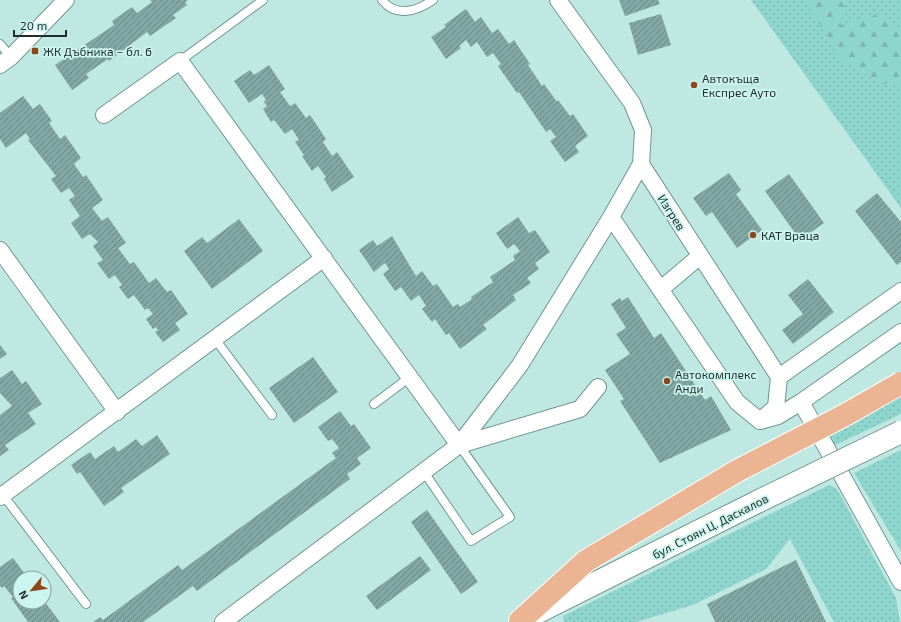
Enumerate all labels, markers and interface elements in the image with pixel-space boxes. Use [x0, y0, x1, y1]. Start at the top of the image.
scale bar [14, 12, 66, 38]
text: 20 m [20, 18, 47, 32]
place label: ЖК Дъбника – бл. 6 [43, 44, 152, 58]
marker: ЖК Дъбника – бл. 6 [30, 46, 40, 56]
place label: Автокъща Експрес Ауто [702, 71, 776, 100]
marker: Автокъща Експрес Ауто [689, 80, 699, 90]
street label: Изгрев [655, 191, 689, 233]
place label: КАТ Враца [761, 228, 819, 242]
marker: КАТ Враца [748, 230, 758, 240]
place label: Автокомплекс Анди [675, 367, 756, 395]
marker: Автокомплекс Анди [662, 376, 672, 386]
street label: бул. Стоян Ц. Даскалов [650, 491, 771, 562]
north arrow [12, 570, 52, 610]
text: N [15, 588, 30, 602]

